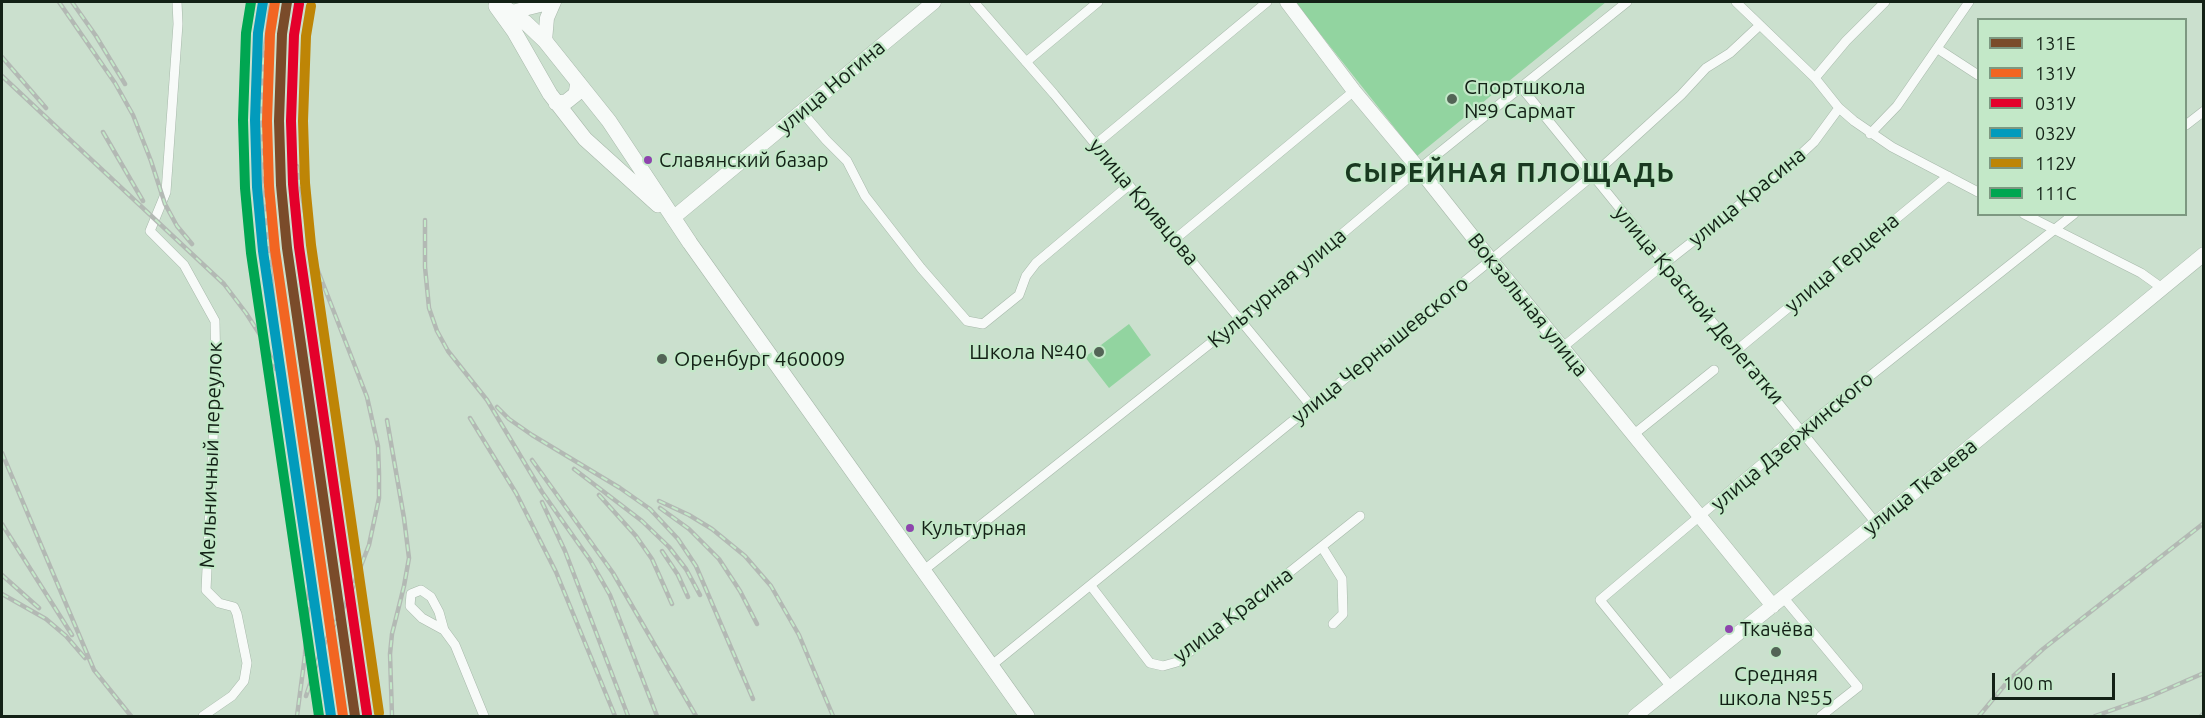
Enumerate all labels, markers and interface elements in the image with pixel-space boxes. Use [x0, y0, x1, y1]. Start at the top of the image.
legend [1977, 18, 2187, 216]
text: 131Е [2035, 33, 2076, 53]
street label: улица Ногина [772, 35, 890, 139]
text: 131У [2035, 63, 2076, 83]
place label: Спортшкола №9 Сармат [1464, 74, 1586, 124]
marker: Спортшкола №9 Сармат [1445, 92, 1459, 106]
text: 031У [2035, 93, 2076, 113]
text: 032У [2035, 123, 2076, 143]
street label: улица Кривцова [1083, 133, 1205, 271]
street label: улица Красина [1683, 142, 1811, 252]
place label: Славянский базар [659, 148, 828, 172]
text: 112У [2035, 153, 2076, 173]
marker: Славянский базар [642, 154, 654, 166]
district label: СЫРЕЙНАЯ ПЛОЩАДЬ [1345, 157, 1675, 189]
text: 111С [2035, 183, 2077, 203]
street label: улица Красной Делегатки [1608, 201, 1790, 409]
street label: улица Герцена [1780, 208, 1904, 318]
street label: Культурная улица [1203, 223, 1351, 353]
street label: Вокзальная улица [1462, 228, 1594, 382]
street label: улица Чернышевского [1286, 271, 1474, 429]
place label: Школа №40 [969, 339, 1087, 365]
street label: Мельничный переулок [194, 341, 228, 569]
marker: Школа №40 [1092, 345, 1106, 359]
place label: Оренбург 460009 [674, 346, 845, 372]
marker: Оренбург 460009 [655, 352, 669, 366]
street label: улица Дзержинского [1706, 366, 1878, 516]
street label: улица Ткачева [1858, 433, 1982, 541]
place label: Культурная [921, 516, 1026, 540]
marker: Культурная [904, 522, 916, 534]
street label: улица Красина [1168, 562, 1298, 668]
place label: Ткачёва [1740, 617, 1813, 641]
marker: Ткачёва [1723, 623, 1735, 635]
marker: Средняя школа №55 [1769, 645, 1783, 659]
place label: Средняя школа №55 [1719, 661, 1833, 711]
scale bar [1995, 661, 2118, 699]
text: 100 m [2003, 673, 2053, 693]

